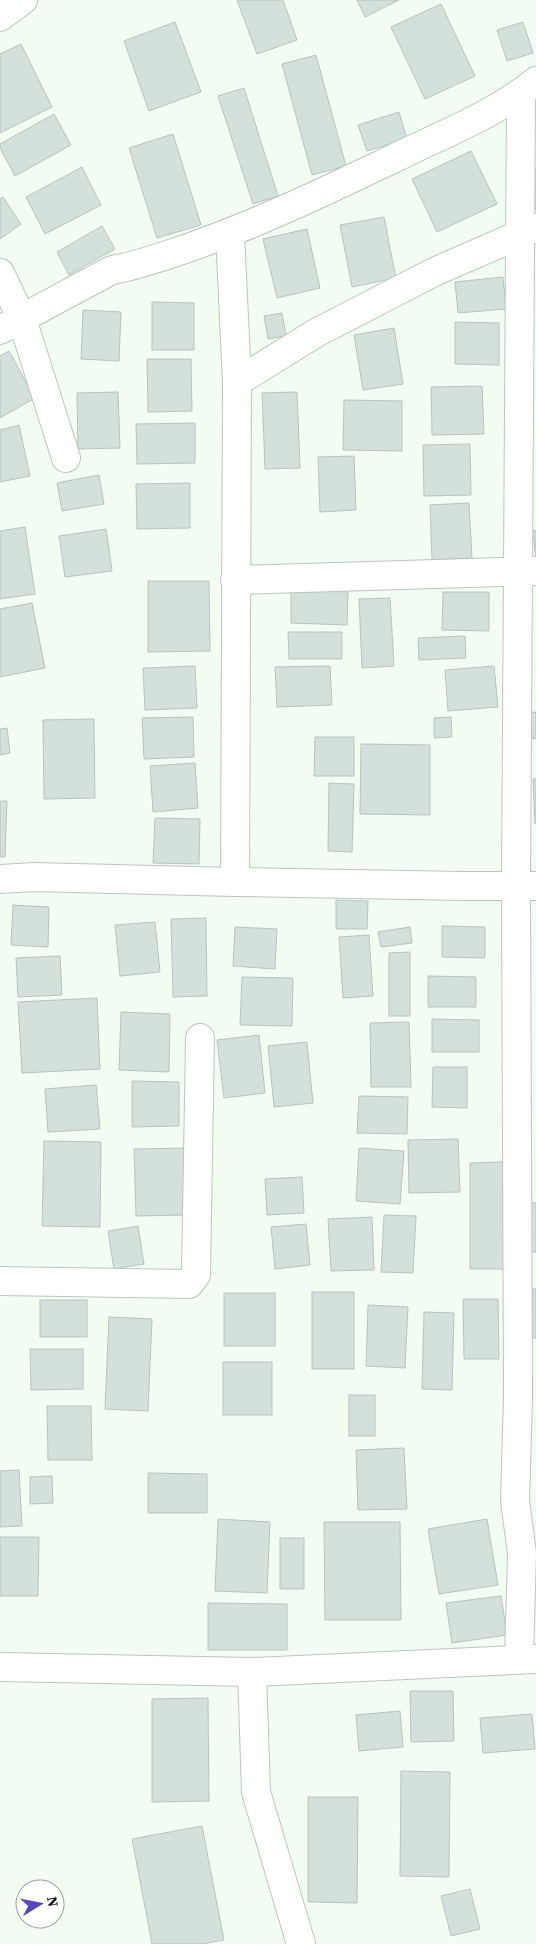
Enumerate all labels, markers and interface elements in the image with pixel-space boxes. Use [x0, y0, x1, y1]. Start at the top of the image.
north arrow [15, 1879, 65, 1929]
text: N [42, 1895, 64, 1909]

